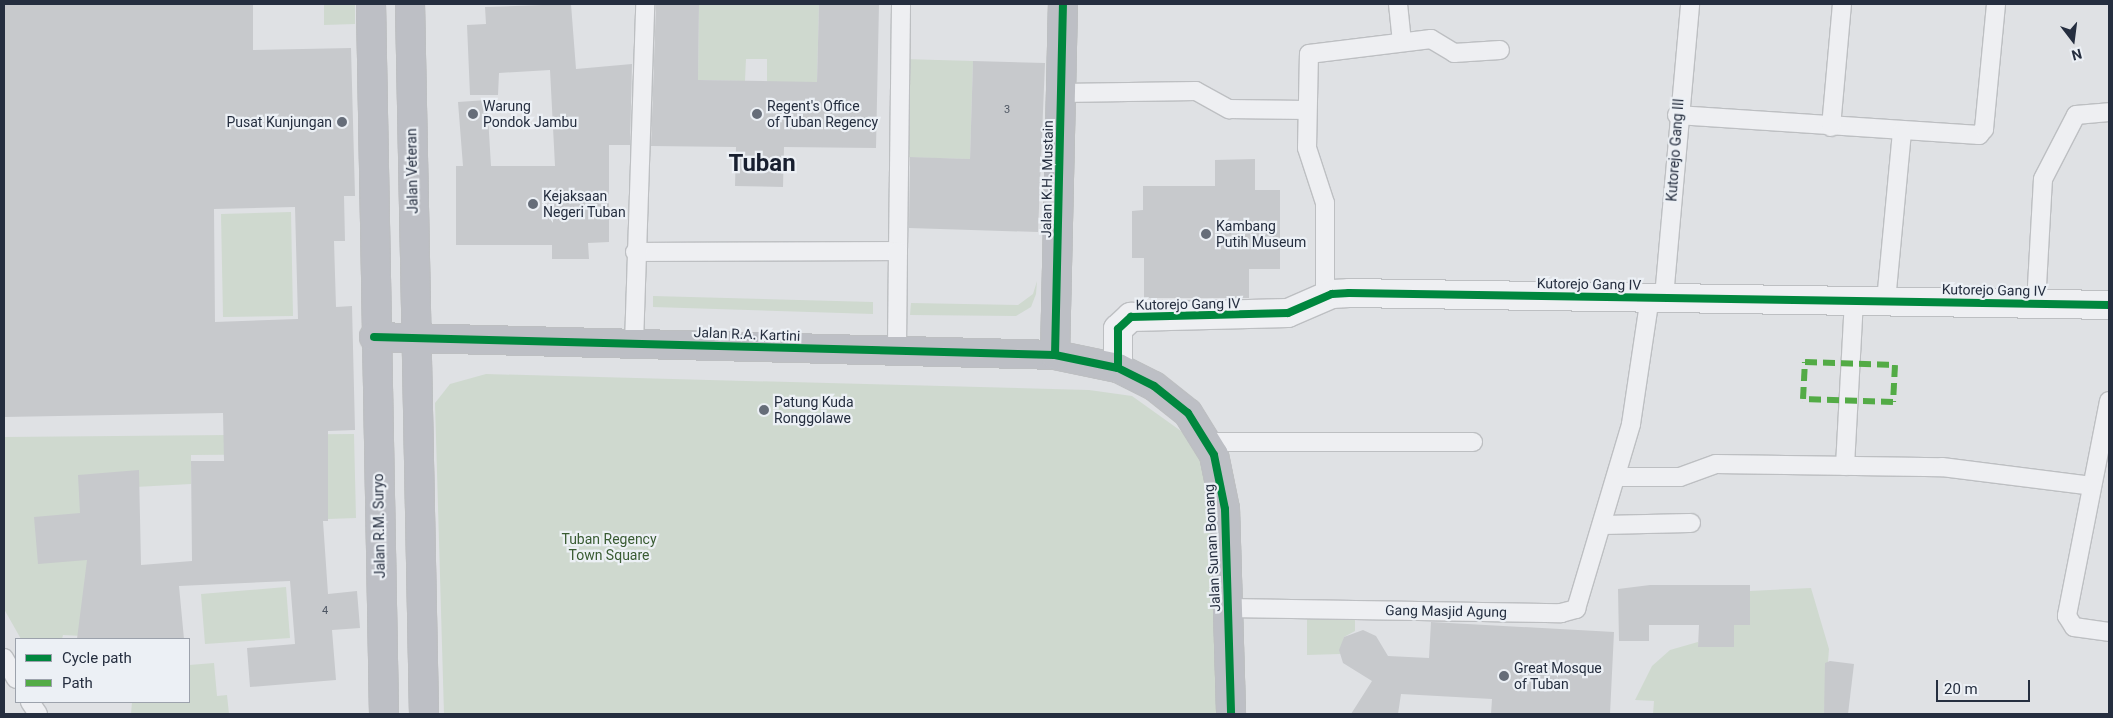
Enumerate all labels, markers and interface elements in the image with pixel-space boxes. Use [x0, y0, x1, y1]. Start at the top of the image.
north arrow [2048, 15, 2098, 65]
text: N [2070, 45, 2084, 63]
place label: Warung Pondok Jambu [483, 98, 577, 130]
place label: Regent's Office of Tuban Regency [767, 98, 878, 130]
street label: Kutorejo Gang III [1663, 98, 1687, 202]
house number: 3 [1004, 103, 1010, 117]
marker: Warung Pondok Jambu [467, 108, 479, 120]
marker: Regent's Office of Tuban Regency [751, 108, 763, 120]
place label: Pusat Kunjungan [226, 114, 332, 130]
marker: Pusat Kunjungan [336, 116, 348, 128]
street label: Jalan K.H. Mustain [1038, 120, 1056, 238]
street label: Jalan Veteran [403, 128, 421, 214]
district label: Tuban [728, 150, 796, 178]
place label: Kejaksaan Negeri Tuban [543, 188, 626, 220]
marker: Kejaksaan Negeri Tuban [527, 198, 539, 210]
place label: Kambang Putih Museum [1216, 218, 1306, 250]
marker: Kambang Putih Museum [1200, 228, 1212, 240]
street label: Kutorejo Gang IV [1537, 275, 1641, 293]
street label: Kutorejo Gang IV [1942, 281, 2046, 299]
street label: Kutorejo Gang IV [1136, 295, 1240, 313]
street label: Jalan R.A. Kartini [693, 324, 801, 344]
place label: Patung Kuda Ronggolawe [774, 394, 854, 427]
marker: Patung Kuda Ronggolawe [758, 404, 770, 416]
street label: Jalan R.M. Suryo [370, 474, 388, 578]
street label: Jalan Sunan Bonang [1200, 484, 1224, 612]
park label: Tuban Regency Town Square [561, 531, 657, 564]
street label: Gang Masjid Agung [1385, 602, 1507, 620]
house number: 4 [322, 604, 328, 618]
legend [15, 638, 190, 703]
text: Cycle path [62, 649, 132, 667]
place label: Great Mosque of Tuban [1514, 660, 1602, 692]
marker: Great Mosque of Tuban [1498, 670, 1510, 682]
scale bar [1938, 670, 2032, 702]
text: Path [62, 674, 93, 692]
text: 20 m [1944, 680, 1978, 698]

